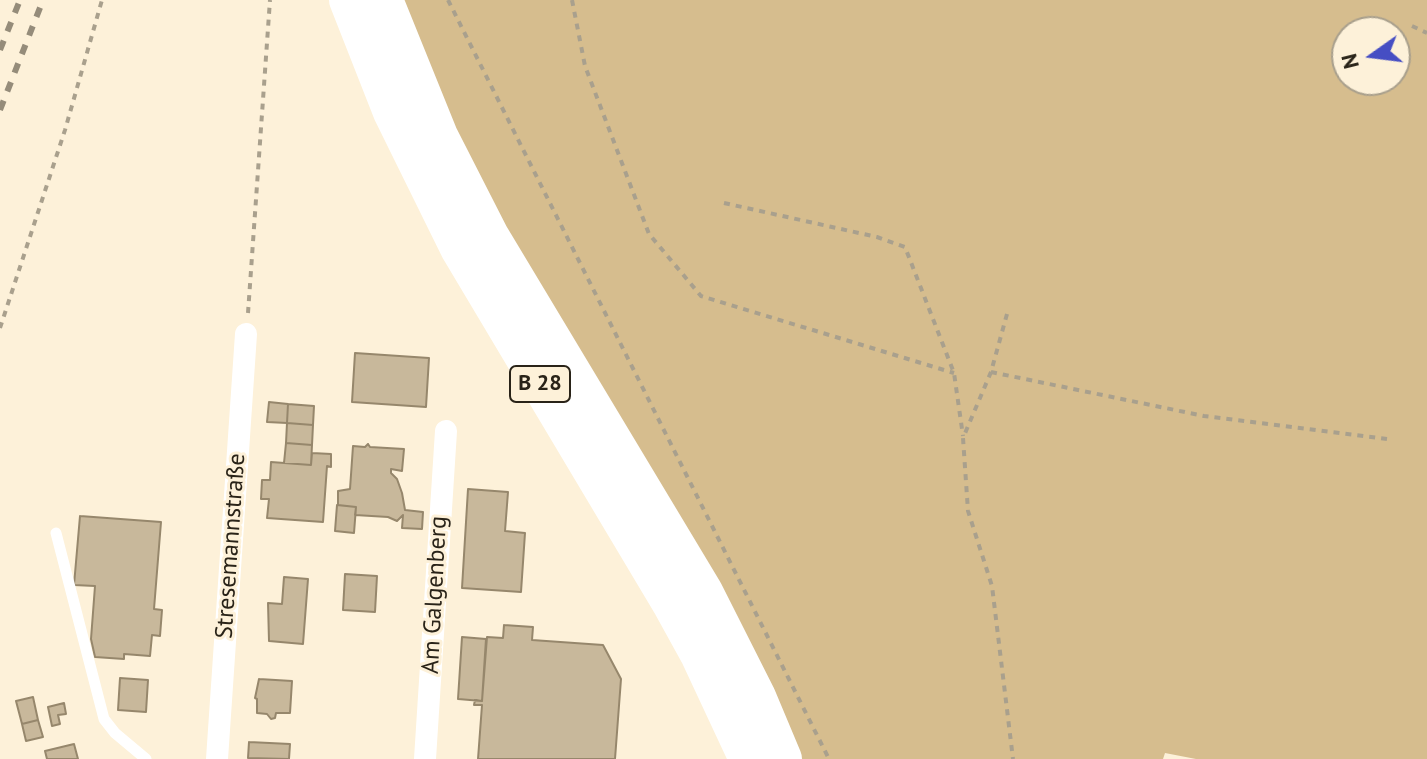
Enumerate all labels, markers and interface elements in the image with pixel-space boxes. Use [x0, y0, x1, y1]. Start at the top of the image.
north arrow [1331, 16, 1411, 96]
text: N [1334, 51, 1365, 72]
road number: B 28 [510, 366, 570, 402]
street label: Stresemannstraße [210, 452, 252, 640]
street label: Am Galgenberg [416, 515, 454, 675]

